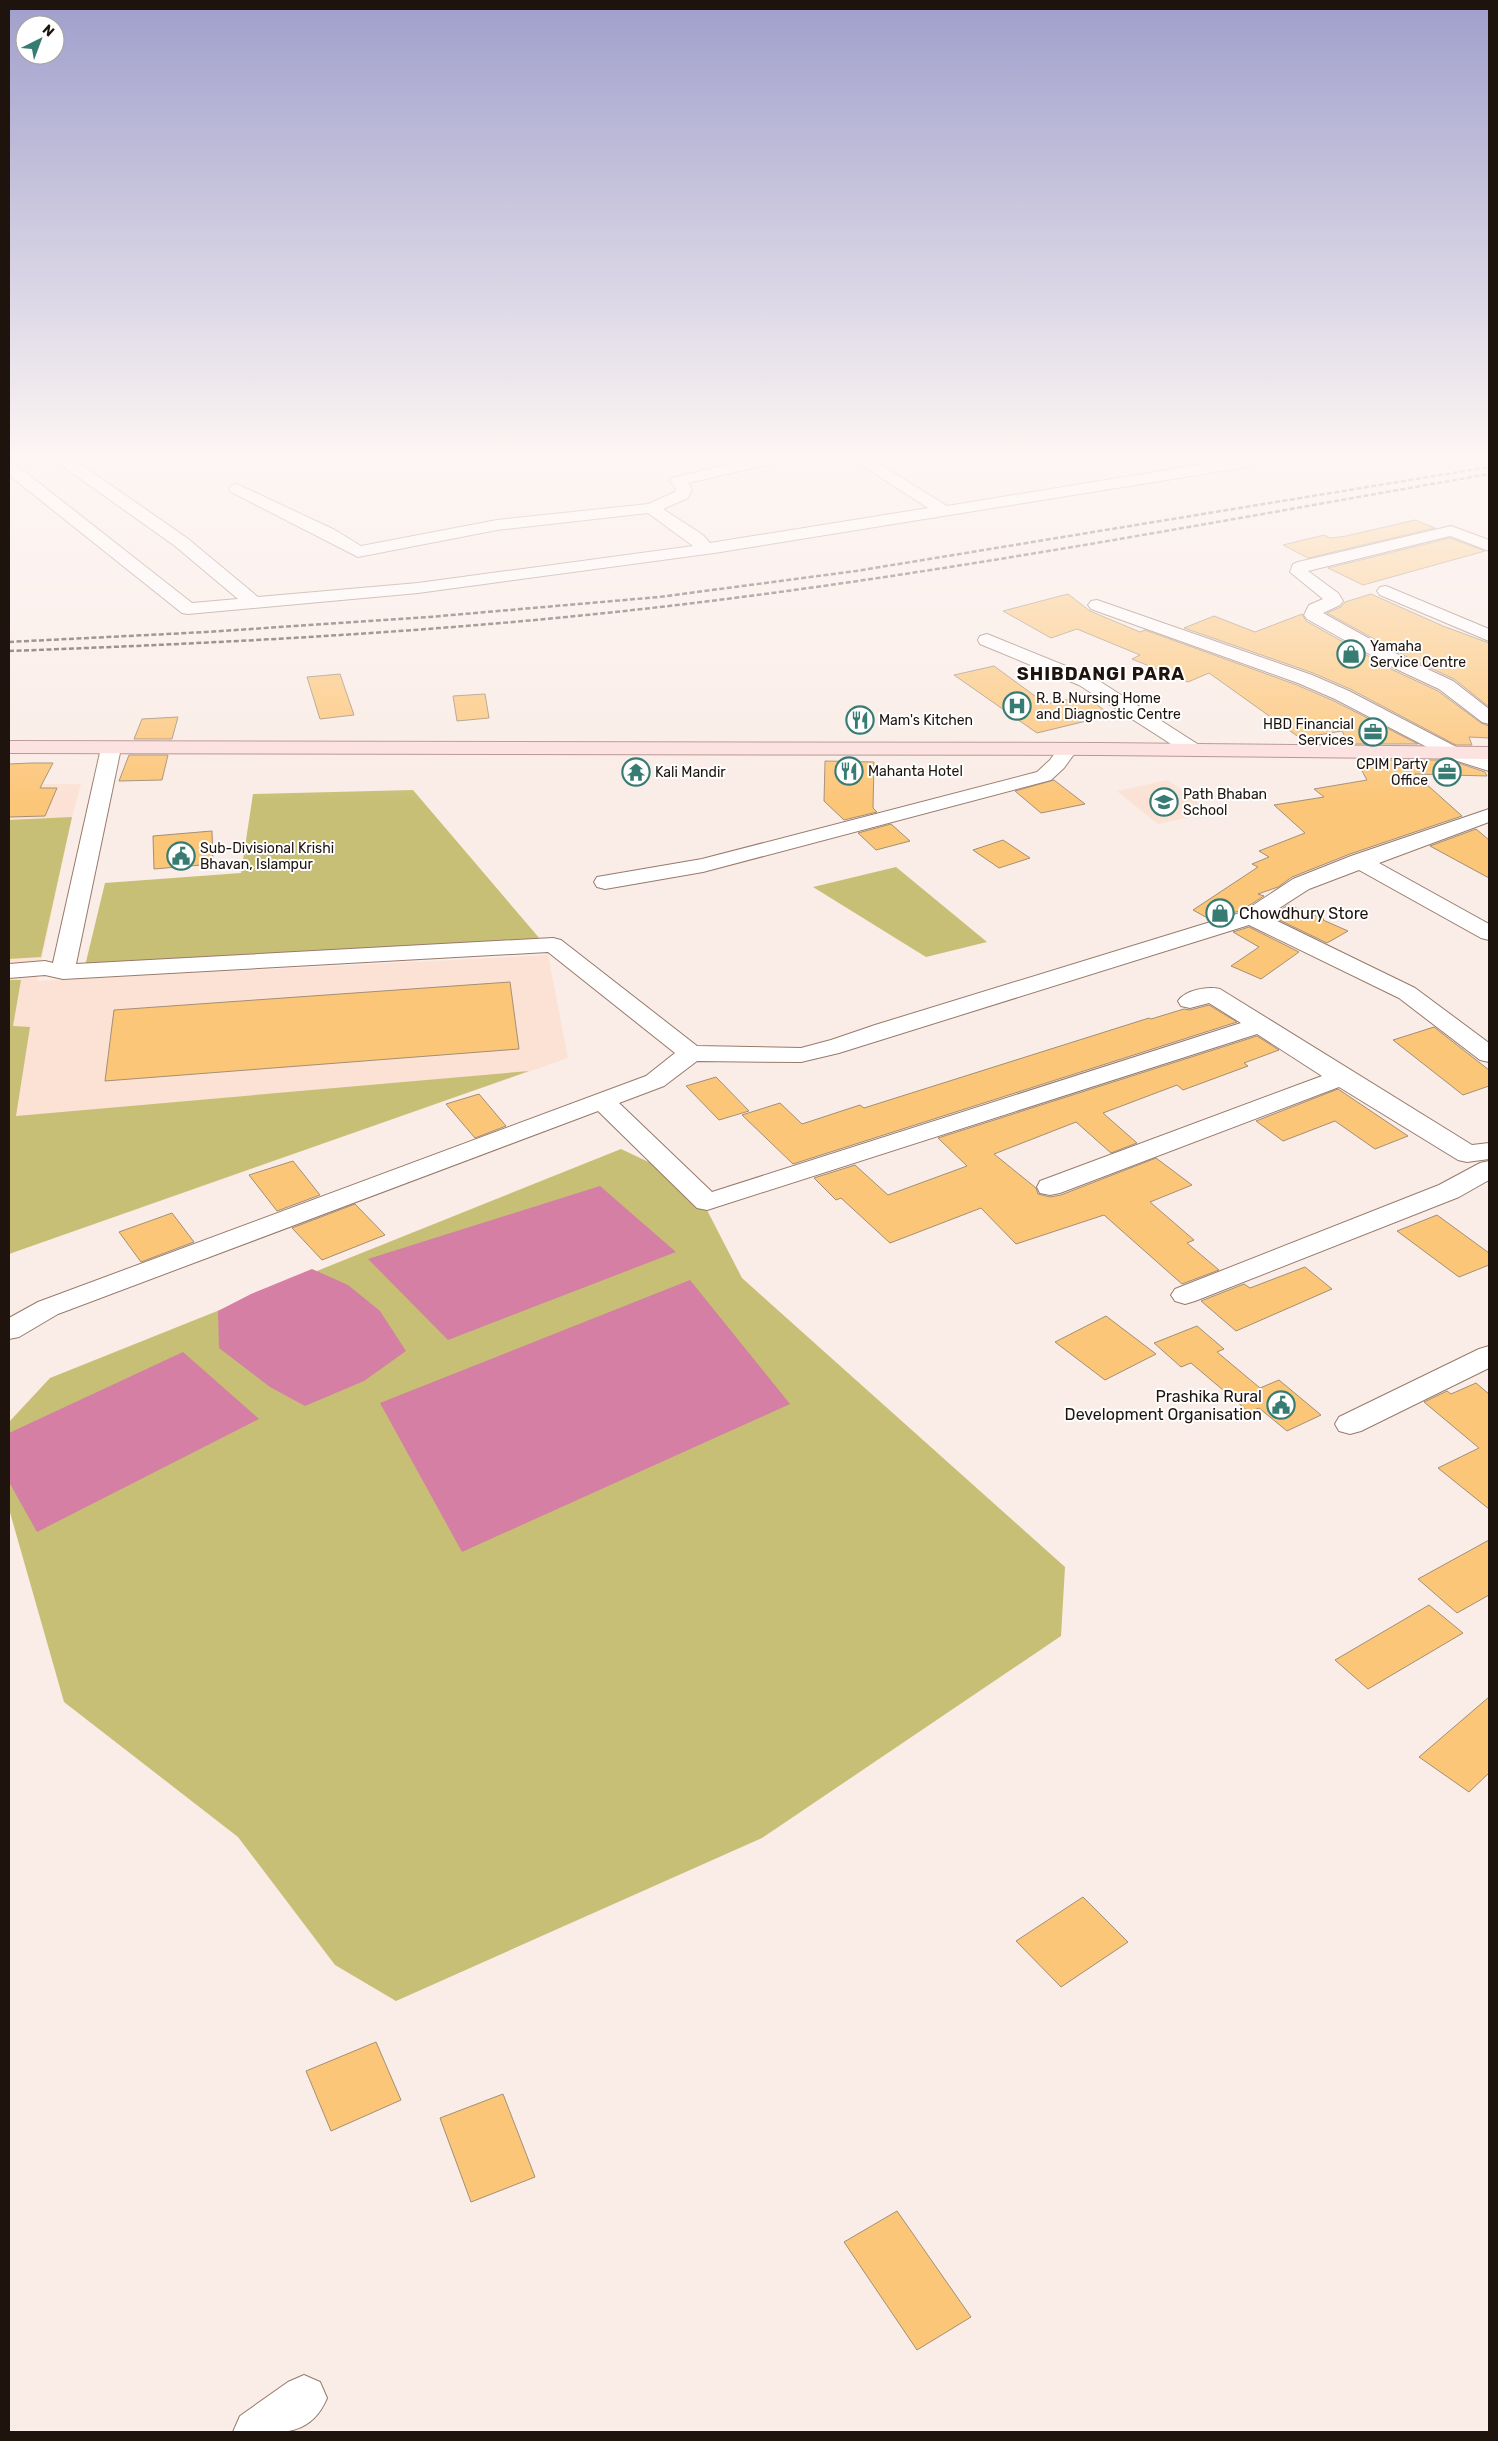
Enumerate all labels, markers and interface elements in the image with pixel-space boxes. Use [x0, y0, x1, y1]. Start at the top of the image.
north arrow [15, 15, 65, 65]
text: N [39, 21, 58, 40]
place label: Yamaha Service Centre [1370, 638, 1466, 671]
shop icon: Yamaha Service Centre [1336, 639, 1366, 669]
district label: SHIBDANGI PARA [1017, 663, 1185, 685]
place label: R. B. Nursing Home and Diagnostic Centre [1036, 690, 1181, 723]
hospital icon: R. B. Nursing Home and Diagnostic Centre [1002, 691, 1032, 721]
restaurant icon: Mam's Kitchen [845, 705, 875, 735]
place label: Mam's Kitchen [879, 712, 973, 729]
place label: HBD Financial Services [1263, 716, 1354, 749]
office icon: HBD Financial Services [1358, 717, 1388, 747]
restaurant icon: Mahanta Hotel [834, 756, 864, 786]
place label: CPIM Party Office [1356, 756, 1428, 789]
temple icon: Kali Mandir [621, 757, 651, 787]
office icon: CPIM Party Office [1432, 757, 1462, 787]
place label: Mahanta Hotel [868, 763, 963, 780]
place label: Kali Mandir [655, 764, 726, 781]
place label: Path Bhaban School [1183, 786, 1267, 819]
school or university icon: Path Bhaban School [1149, 787, 1179, 817]
place label: Sub-Divisional Krishi Bhavan, Islampur [200, 840, 334, 873]
public building icon: Sub-Divisional Krishi Bhavan, Islampur [166, 841, 196, 871]
shop icon: Chowdhury Store [1205, 898, 1235, 928]
place label: Chowdhury Store [1239, 904, 1369, 923]
place label: Prashika Rural Development Organisation [1065, 1387, 1262, 1424]
public building icon: Prashika Rural Development Organisation [1266, 1390, 1296, 1420]

